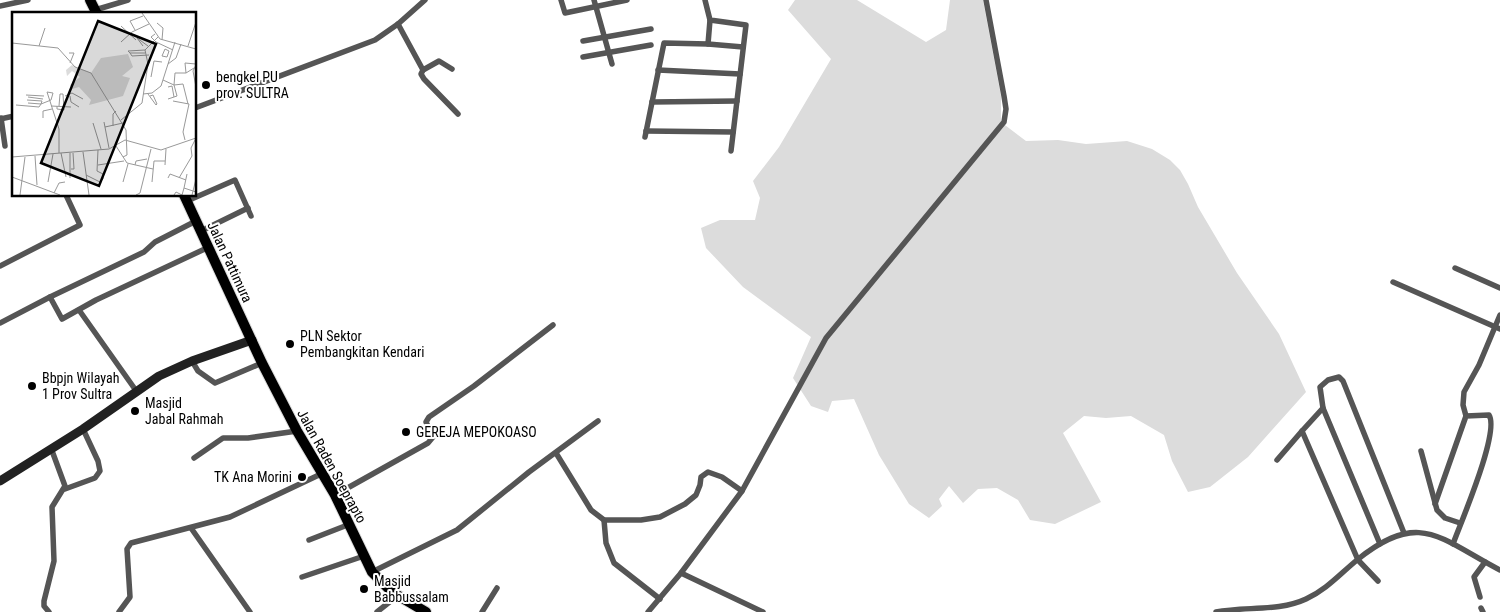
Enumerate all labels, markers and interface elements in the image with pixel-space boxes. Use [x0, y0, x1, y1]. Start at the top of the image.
inset map [12, 12, 196, 196]
place label: bengkel PU prov. SULTRA [216, 69, 289, 101]
marker: bengkel PU prov. SULTRA [200, 79, 212, 91]
street label: Jalan Pattimura [204, 219, 256, 305]
place label: PLN Sektor Pembangkitan Kendari [300, 328, 424, 360]
marker: PLN Sektor Pembangkitan Kendari [284, 338, 296, 350]
place label: Bbpjn Wilayah 1 Prov Sultra [42, 370, 119, 402]
marker: Bbpjn Wilayah 1 Prov Sultra [26, 380, 38, 392]
place label: Masjid Jabal Rahmah [145, 395, 223, 427]
marker: Masjid Jabal Rahmah [129, 405, 141, 417]
street label: Jalan Raden Soeprapto [294, 406, 370, 526]
place label: GEREJA MEPOKOASO [416, 424, 537, 440]
marker: GEREJA MEPOKOASO [400, 426, 412, 438]
place label: TK Ana Morini [214, 469, 292, 485]
marker: TK Ana Morini [296, 471, 308, 483]
place label: Masjid Babbussalam [374, 573, 449, 605]
marker: Masjid Babbussalam [358, 583, 370, 595]

